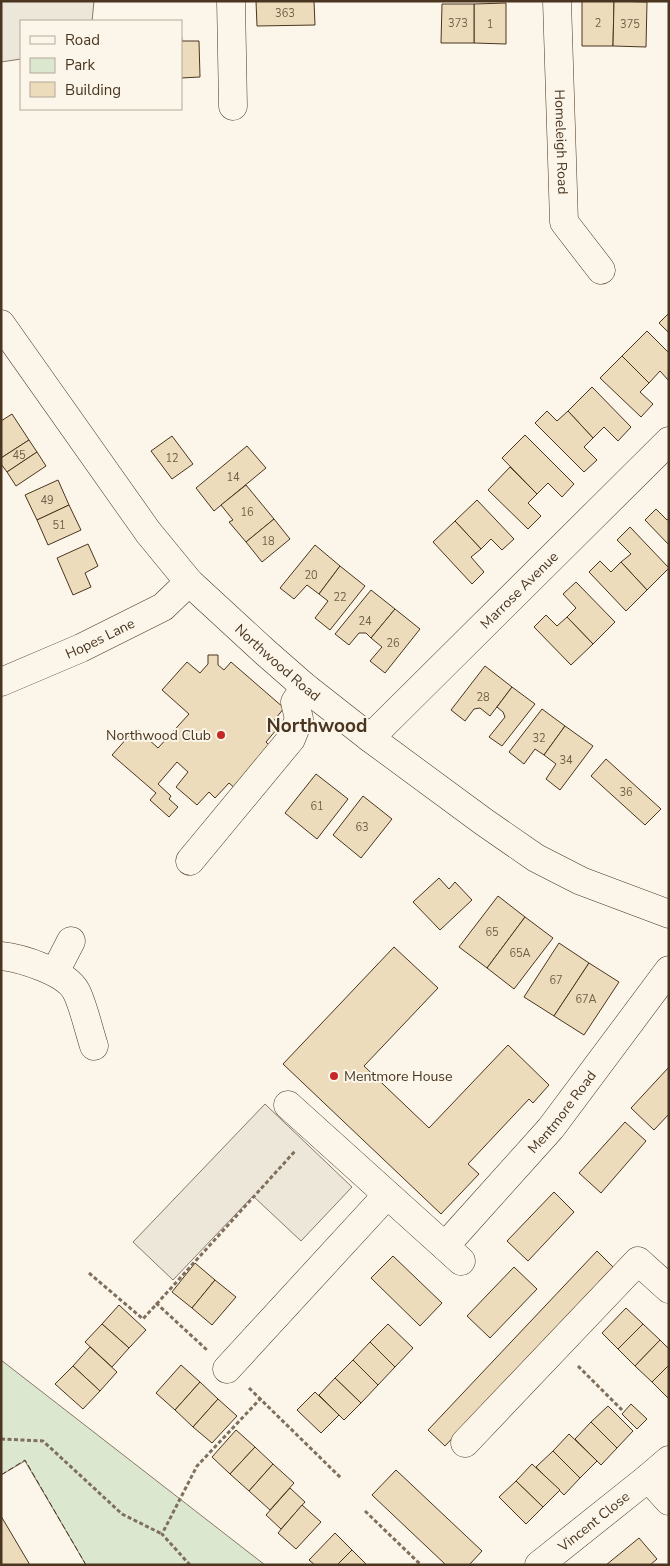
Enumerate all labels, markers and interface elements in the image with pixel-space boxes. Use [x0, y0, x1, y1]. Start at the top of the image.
house number: 363 [275, 6, 295, 21]
house number: 373 [448, 16, 468, 31]
house number: 2 [595, 16, 601, 31]
house number: 1 [487, 17, 493, 32]
house number: 375 [620, 17, 640, 32]
legend [20, 20, 182, 110]
text: Road [65, 30, 100, 50]
text: Park [65, 55, 95, 75]
text: Building [65, 80, 121, 100]
street label: Homeleigh Road [550, 89, 573, 195]
house number: 45 [12, 448, 26, 463]
house number: 12 [165, 451, 179, 466]
house number: 14 [226, 470, 240, 485]
house number: 49 [40, 493, 54, 508]
house number: 16 [240, 505, 254, 520]
house number: 51 [52, 518, 66, 533]
house number: 18 [261, 534, 275, 549]
street label: Marrose Avenue [476, 547, 562, 633]
house number: 20 [304, 568, 318, 583]
house number: 22 [333, 590, 347, 605]
street label: Hopes Lane [62, 613, 138, 663]
house number: 24 [358, 614, 372, 629]
street label: Northwood Road [231, 619, 324, 705]
house number: 26 [386, 636, 400, 651]
house number: 28 [476, 690, 490, 705]
district label: Northwood [267, 713, 367, 739]
place label: Northwood Club [106, 726, 211, 745]
marker: Northwood Club [215, 729, 227, 741]
house number: 32 [532, 731, 546, 746]
house number: 34 [559, 753, 573, 768]
house number: 36 [619, 785, 633, 800]
house number: 61 [310, 799, 324, 814]
house number: 63 [355, 820, 369, 835]
house number: 65 [485, 925, 499, 940]
house number: 65A [509, 946, 531, 961]
house number: 67 [549, 973, 563, 988]
house number: 67A [575, 992, 597, 1007]
street label: Mentmore Road [523, 1066, 600, 1157]
place label: Mentmore House [344, 1067, 452, 1086]
marker: Mentmore House [328, 1070, 340, 1082]
street label: Vincent Close [553, 1487, 633, 1556]

